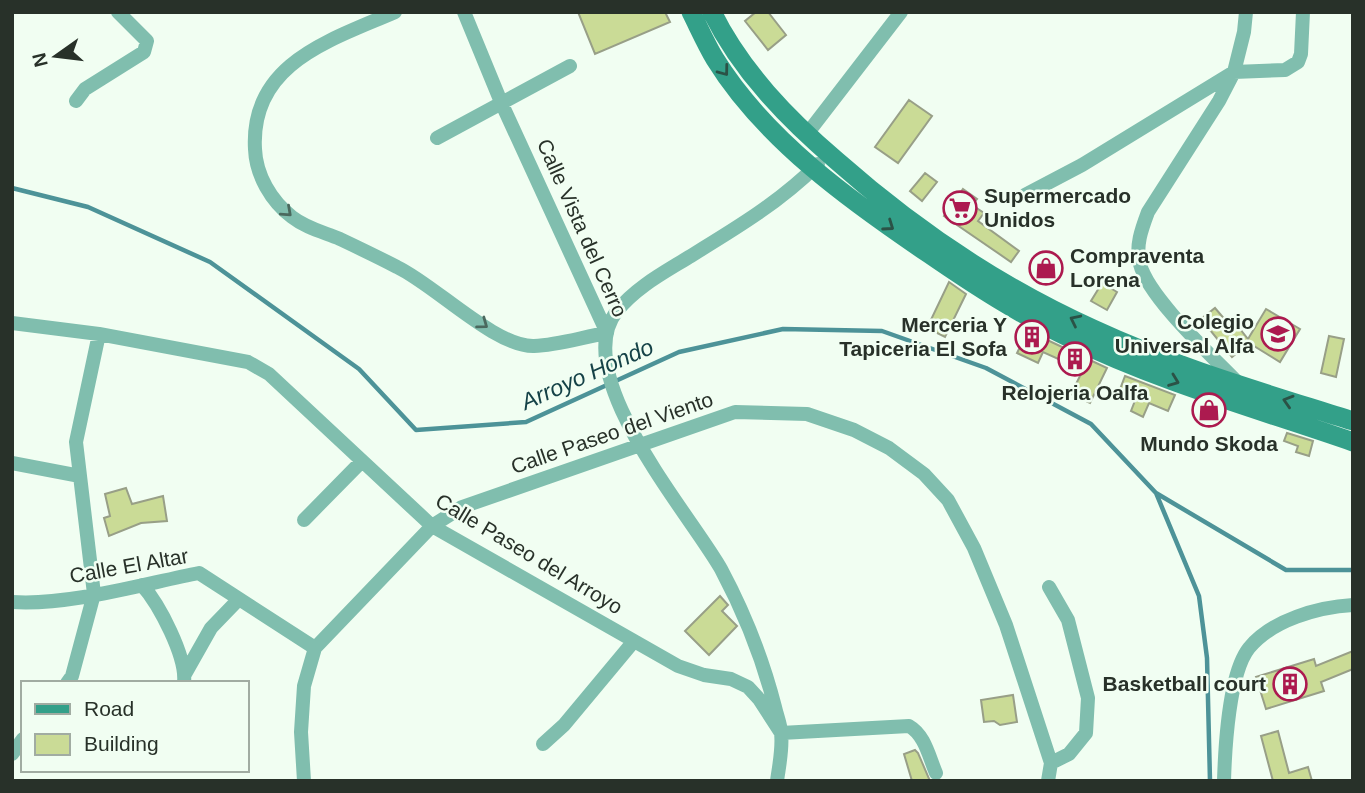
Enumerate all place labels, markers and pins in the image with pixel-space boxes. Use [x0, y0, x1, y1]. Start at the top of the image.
place label: Supermercado Unidos [984, 184, 1131, 231]
supermarket icon: Supermercado Unidos [941, 189, 979, 227]
place label: Compraventa Lorena [1070, 244, 1205, 291]
shop icon: Compraventa Lorena [1027, 249, 1065, 287]
place label: Colegio Universal Alfa [1115, 310, 1254, 357]
place label: Merceria Y Tapiceria El Sofa [839, 313, 1007, 360]
school or university icon: Colegio Universal Alfa [1259, 315, 1297, 353]
building icon: Merceria Y Tapiceria El Sofa [1013, 318, 1051, 356]
building icon: Relojeria Oalfa [1056, 340, 1094, 378]
place label: Relojeria Oalfa [1001, 381, 1149, 404]
shop icon: Mundo Skoda [1190, 391, 1228, 429]
place label: Mundo Skoda [1140, 432, 1278, 455]
building icon: Basketball court [1271, 665, 1309, 703]
place label: Basketball court [1103, 672, 1266, 695]

